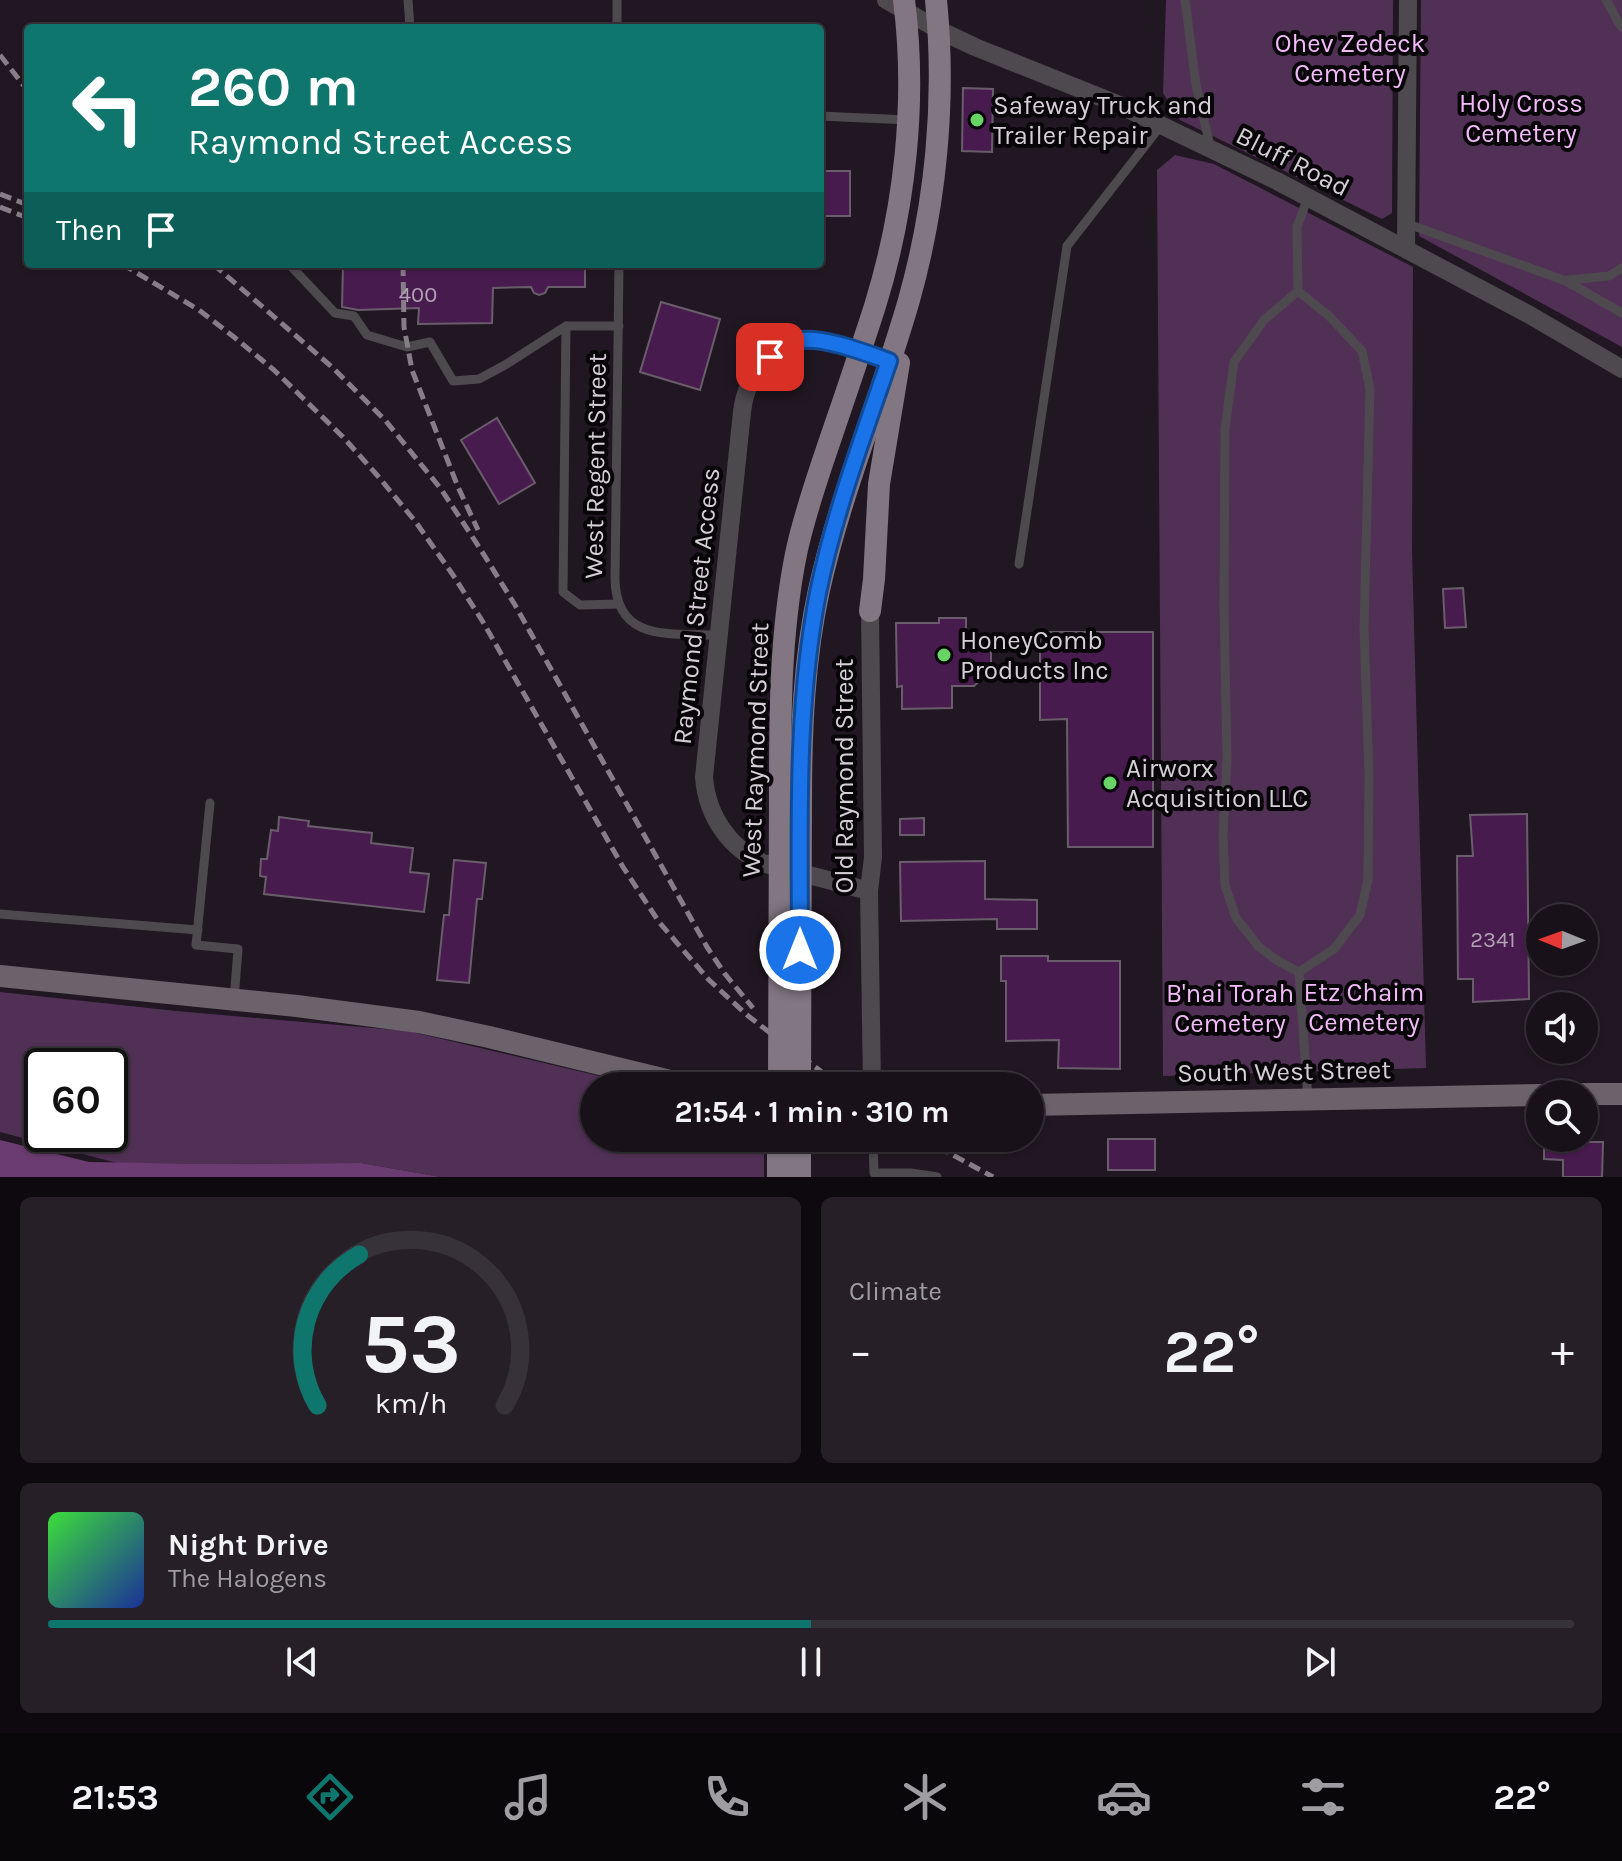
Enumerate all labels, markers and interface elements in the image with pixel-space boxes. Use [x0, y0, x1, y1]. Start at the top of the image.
park label: Ohev Zedeck Cemetery [1275, 28, 1425, 89]
text: 260 m [188, 54, 359, 119]
icon: left [56, 56, 160, 160]
park label: Holy Cross Cemetery [1459, 88, 1583, 149]
place label: Safeway Truck and Trailer Repair [993, 90, 1213, 151]
marker: Safeway Truck and Trailer Repair [968, 111, 986, 129]
street label: Bluff Road [1231, 120, 1355, 203]
text: Raymond Street Access [188, 121, 573, 163]
icon: arrive [139, 208, 183, 252]
text: Then [56, 212, 123, 248]
house number: 400 [399, 282, 437, 308]
pin [736, 323, 804, 391]
icon: arrive [748, 335, 792, 379]
street label: West Regent Street [578, 353, 613, 579]
street label: Raymond Street Access [667, 466, 726, 746]
street label: West Raymond Street [736, 622, 775, 878]
place label: HoneyComb Products Inc [960, 625, 1109, 686]
marker: HoneyComb Products Inc [935, 646, 953, 664]
street label: Old Raymond Street [829, 658, 860, 894]
place label: Airworx Acquisition LLC [1126, 753, 1308, 814]
marker: Airworx Acquisition LLC [1101, 774, 1119, 792]
north arrow [1526, 904, 1598, 976]
map controls [1526, 904, 1598, 1152]
position arrow [758, 908, 842, 992]
house number: 2341 [1470, 927, 1516, 953]
park label: Etz Chaim Cemetery [1304, 977, 1424, 1038]
park label: B'nai Torah Cemetery [1166, 978, 1294, 1039]
button: sound [1526, 992, 1598, 1064]
speed limit sign: 60 [24, 1048, 128, 1152]
street label: South West Street [1177, 1054, 1392, 1089]
button: search [1526, 1080, 1598, 1152]
text: 21:54 · 1 min · 310 m [674, 1094, 950, 1130]
text: Climate [849, 1276, 942, 1307]
text: 53 [360, 1296, 461, 1393]
text: 22° [1164, 1317, 1259, 1387]
text: − [849, 1326, 872, 1377]
text: + [1551, 1326, 1574, 1377]
text: km/h [374, 1387, 447, 1420]
text: Night Drive [168, 1527, 329, 1563]
text: The Halogens [168, 1563, 327, 1594]
icon: previous [280, 1640, 324, 1684]
icon: pause [789, 1640, 833, 1684]
icon: next [1298, 1640, 1342, 1684]
icon: directions [302, 1769, 358, 1825]
icon: music [500, 1769, 556, 1825]
icon: phone [699, 1769, 755, 1825]
icon: climate [897, 1769, 953, 1825]
icon: car [1096, 1769, 1152, 1825]
icon: filters [1295, 1769, 1351, 1825]
text: 21:53 [71, 1776, 159, 1818]
text: 22° [1493, 1776, 1551, 1818]

